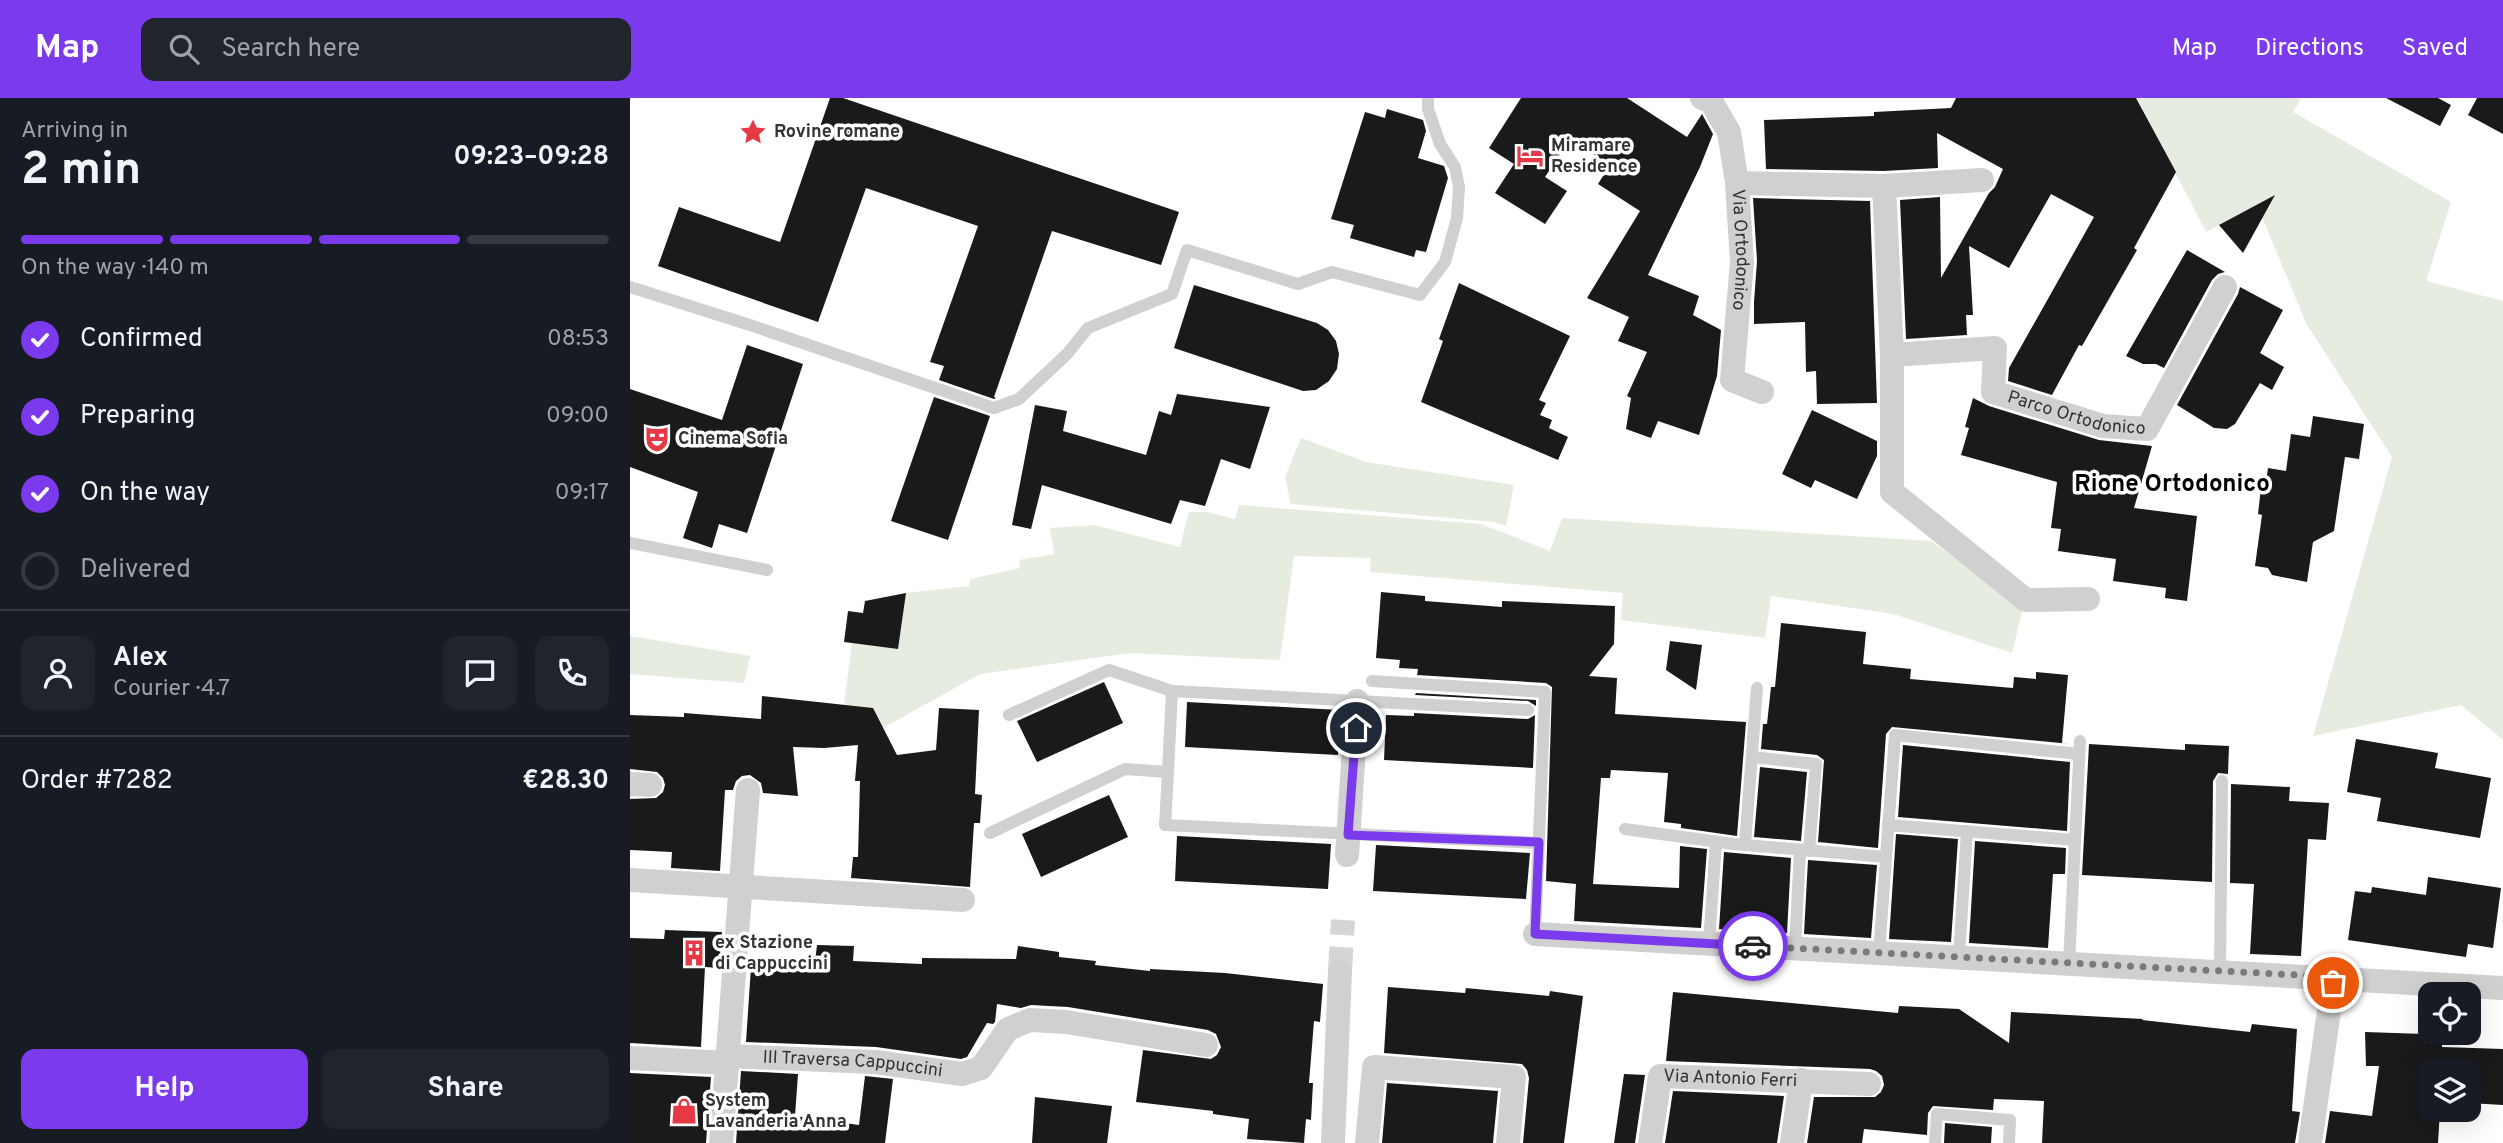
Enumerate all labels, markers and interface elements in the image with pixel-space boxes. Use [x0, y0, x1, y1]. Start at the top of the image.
search box [141, 18, 631, 81]
text: Map [35, 28, 99, 70]
icon: search [165, 30, 203, 68]
text: Search here [221, 33, 360, 66]
text: Map [2172, 34, 2217, 64]
text: Directions [2255, 34, 2364, 64]
text: Saved [2402, 34, 2468, 64]
text: Arriving in [21, 117, 128, 146]
place icon: Rovine romane [738, 117, 768, 147]
place label: Rovine romane [774, 121, 900, 144]
place label: Miramare Residence [1551, 135, 1638, 179]
text: 09:23–09:28 [454, 141, 609, 174]
hotel icon: Miramare Residence [1515, 141, 1545, 171]
text: 2 min [21, 142, 141, 201]
street label: Via Ortodonico [1726, 189, 1754, 311]
text: On the way · 140 m [21, 254, 209, 283]
icon: check [21, 321, 59, 359]
text: Confirmed [80, 323, 203, 356]
text: 08:53 [547, 325, 609, 354]
street label: Parco Ortodonico [2005, 386, 2146, 440]
icon: check [21, 398, 59, 436]
text: Preparing [80, 400, 195, 433]
text: 09:00 [546, 402, 609, 431]
theatre icon: Cinema Sofia [642, 424, 672, 454]
place label: Cinema Sofia [678, 428, 788, 451]
district label: Rione Ortodonico [2074, 470, 2270, 500]
icon: check [21, 475, 59, 513]
text: On the way [80, 477, 210, 510]
text: 09:17 [555, 479, 609, 508]
text: Delivered [80, 554, 191, 587]
button: person [21, 636, 95, 710]
button: chat [443, 636, 517, 710]
button: phone [535, 636, 609, 710]
text: Alex [113, 642, 168, 675]
text: Courier · 4.7 [113, 675, 230, 704]
pin [1326, 698, 1386, 758]
icon: home [1337, 709, 1375, 747]
text: Order #7282 [21, 765, 173, 798]
text: €28.30 [522, 765, 609, 798]
courier [1718, 911, 1788, 981]
icon: car [1734, 927, 1772, 965]
place label: ex Stazione di Cappuccini [715, 932, 828, 976]
building icon: ex Stazione di Cappuccini [679, 938, 709, 968]
pin [2303, 953, 2363, 1013]
icon: bag [2314, 964, 2352, 1002]
map controls [2418, 982, 2481, 1122]
button: locate [2418, 982, 2481, 1045]
street label: III Traversa Cappuccini [762, 1046, 944, 1083]
button: Help [21, 1049, 308, 1129]
button: Share [322, 1049, 609, 1129]
button: layers [2418, 1059, 2481, 1122]
street label: Via Antonio Ferri [1663, 1065, 1798, 1093]
place label: System Lavanderia Anna [705, 1090, 847, 1134]
shop icon: System Lavanderia Anna [669, 1096, 699, 1126]

